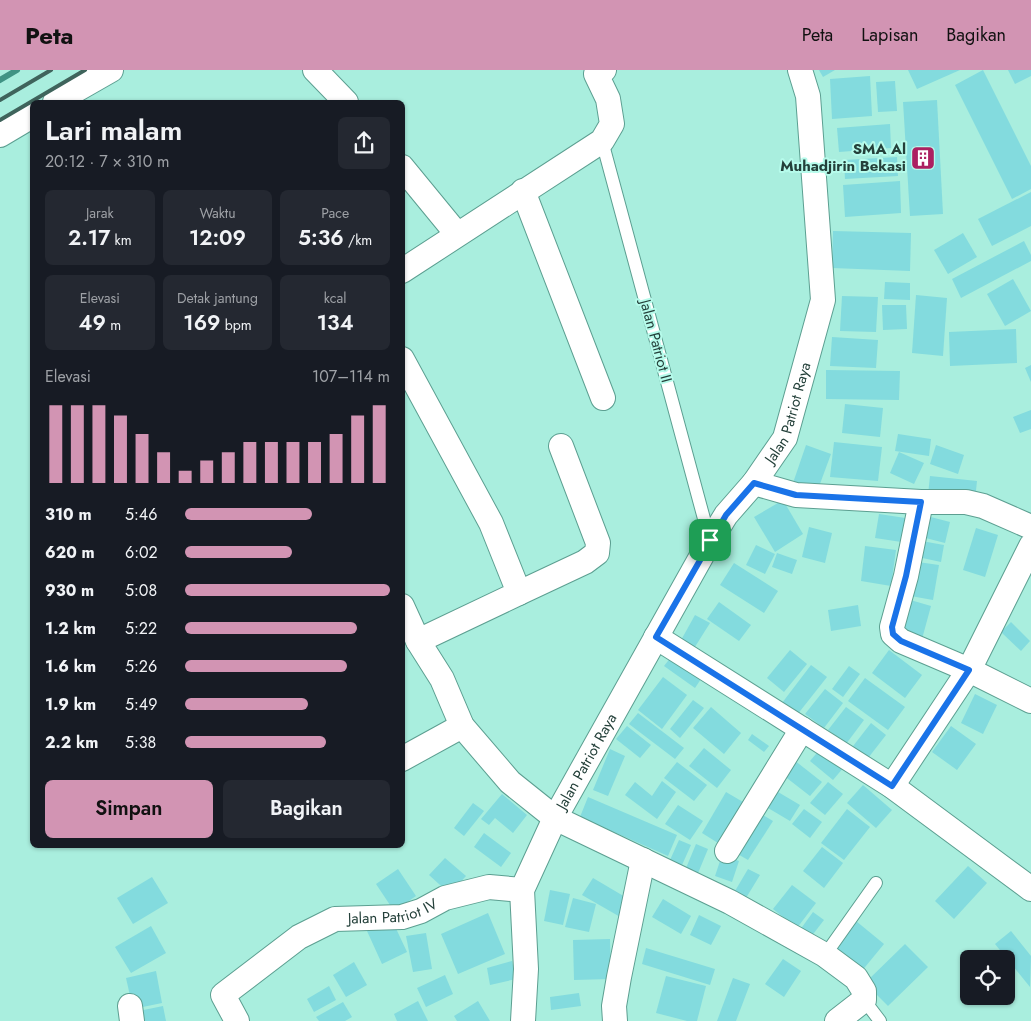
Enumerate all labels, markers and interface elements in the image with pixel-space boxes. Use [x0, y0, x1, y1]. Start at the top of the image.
text: Peta [25, 18, 74, 53]
text: Peta [802, 22, 833, 48]
text: Lapisan [861, 22, 918, 48]
text: Bagikan [946, 22, 1006, 48]
text: Lari malam [45, 110, 182, 151]
button: share [338, 117, 390, 169]
place label: SMA Al Muhadjirin Bekasi [780, 138, 906, 177]
building icon: SMA Al Muhadjirin Bekasi [910, 145, 936, 171]
text: 20:12 · 7 × 310 m [45, 150, 170, 173]
text: Jarak [86, 203, 114, 223]
text: Waktu [199, 203, 236, 223]
text: Pace [321, 203, 349, 223]
text: 2.17 [68, 223, 110, 253]
text: 12:09 [189, 223, 246, 253]
text: 5:36 [298, 223, 344, 253]
text: km [110, 230, 132, 250]
text: /km [344, 230, 372, 250]
text: Elevasi [80, 288, 120, 308]
text: Detak jantung [177, 288, 258, 308]
text: kcal [324, 288, 346, 308]
street label: Jalan Patriot II [634, 295, 678, 385]
text: 49 [79, 308, 106, 338]
text: 169 [183, 308, 221, 338]
text: 134 [317, 308, 354, 338]
text: m [106, 315, 121, 335]
text: bpm [221, 315, 252, 335]
street label: Jalan Patriot Raya [758, 360, 816, 470]
text: Elevasi [45, 365, 91, 388]
text: 107–114 m [312, 365, 390, 388]
text: 310 m [45, 503, 92, 526]
text: 5:46 [125, 503, 157, 526]
pin [689, 519, 731, 561]
icon: arrive [696, 526, 724, 554]
text: 620 m [45, 541, 95, 564]
text: 6:02 [125, 541, 158, 564]
text: 930 m [45, 579, 94, 602]
text: 5:08 [125, 579, 157, 602]
text: 1.2 km [45, 617, 96, 640]
text: 5:22 [125, 617, 157, 640]
text: 1.6 km [45, 655, 96, 678]
text: 5:26 [125, 655, 157, 678]
text: 1.9 km [45, 693, 96, 716]
text: 5:49 [125, 693, 157, 716]
street label: Jalan Patriot Raya [550, 709, 622, 816]
text: 2.2 km [45, 731, 98, 754]
text: 5:38 [125, 731, 156, 754]
button: Simpan [45, 780, 213, 838]
button: Bagikan [223, 780, 390, 838]
street label: Jalan Patriot IV [346, 893, 442, 930]
map controls [960, 950, 1015, 1005]
button: locate [960, 950, 1015, 1005]

